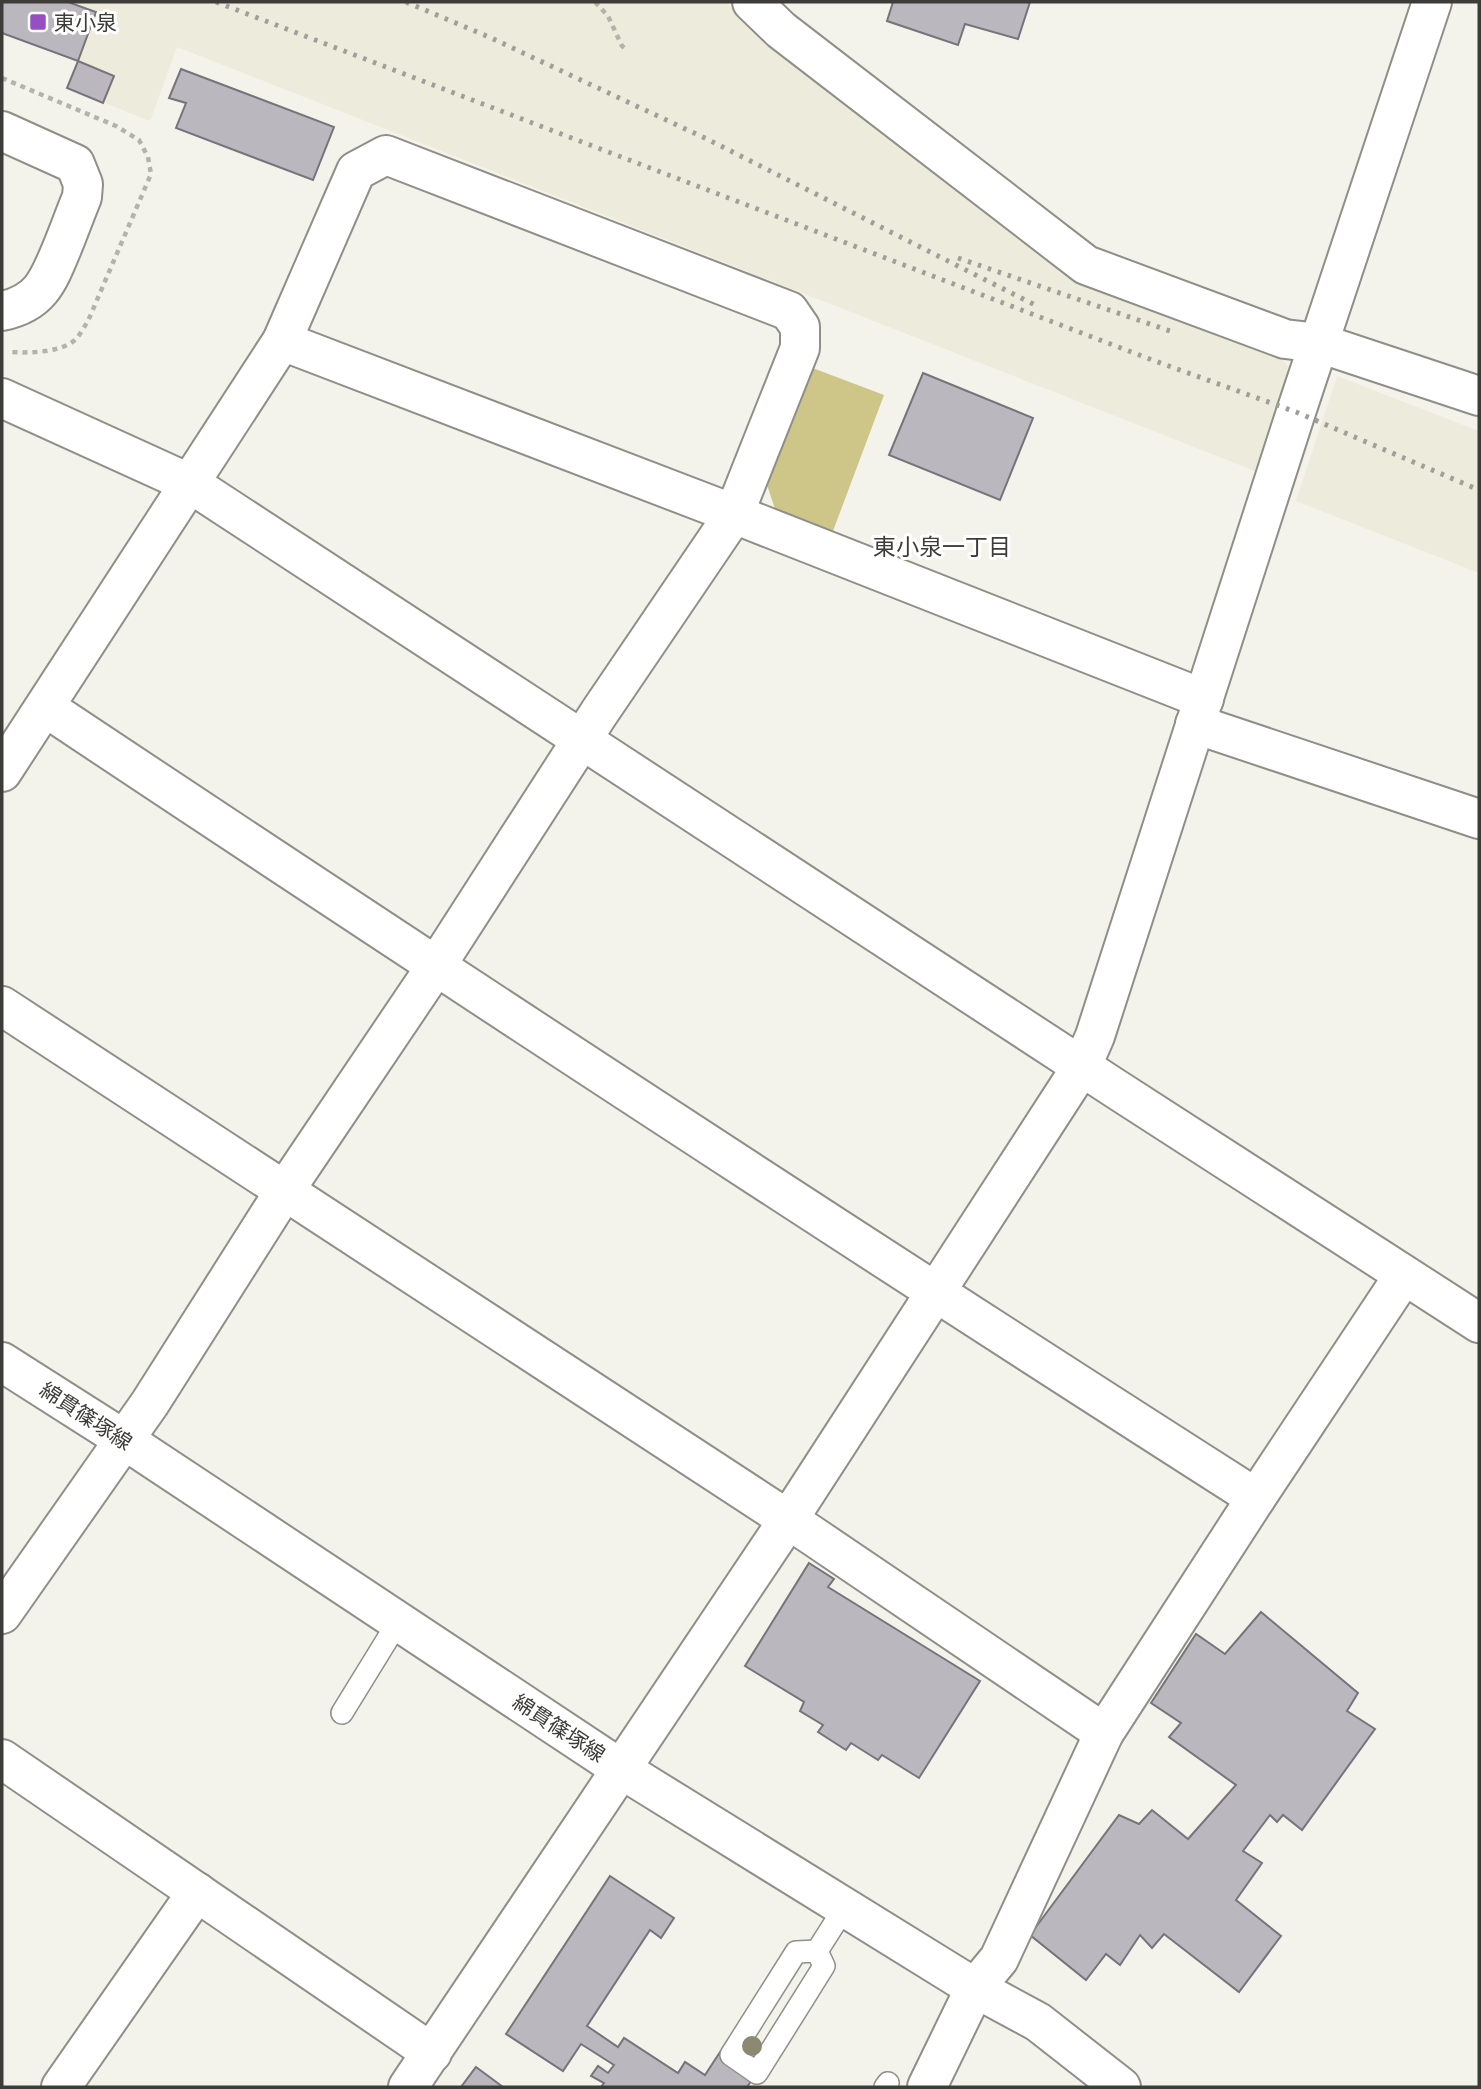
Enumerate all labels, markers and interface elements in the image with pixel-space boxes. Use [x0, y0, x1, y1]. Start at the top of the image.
place label: 東小泉 [54, 8, 117, 37]
marker: 東小泉 [28, 12, 48, 32]
district label: 東小泉一丁目 [873, 531, 1011, 562]
street label: 綿貫篠塚線 [34, 1375, 138, 1457]
street label: 綿貫篠塚線 [507, 1687, 611, 1769]

